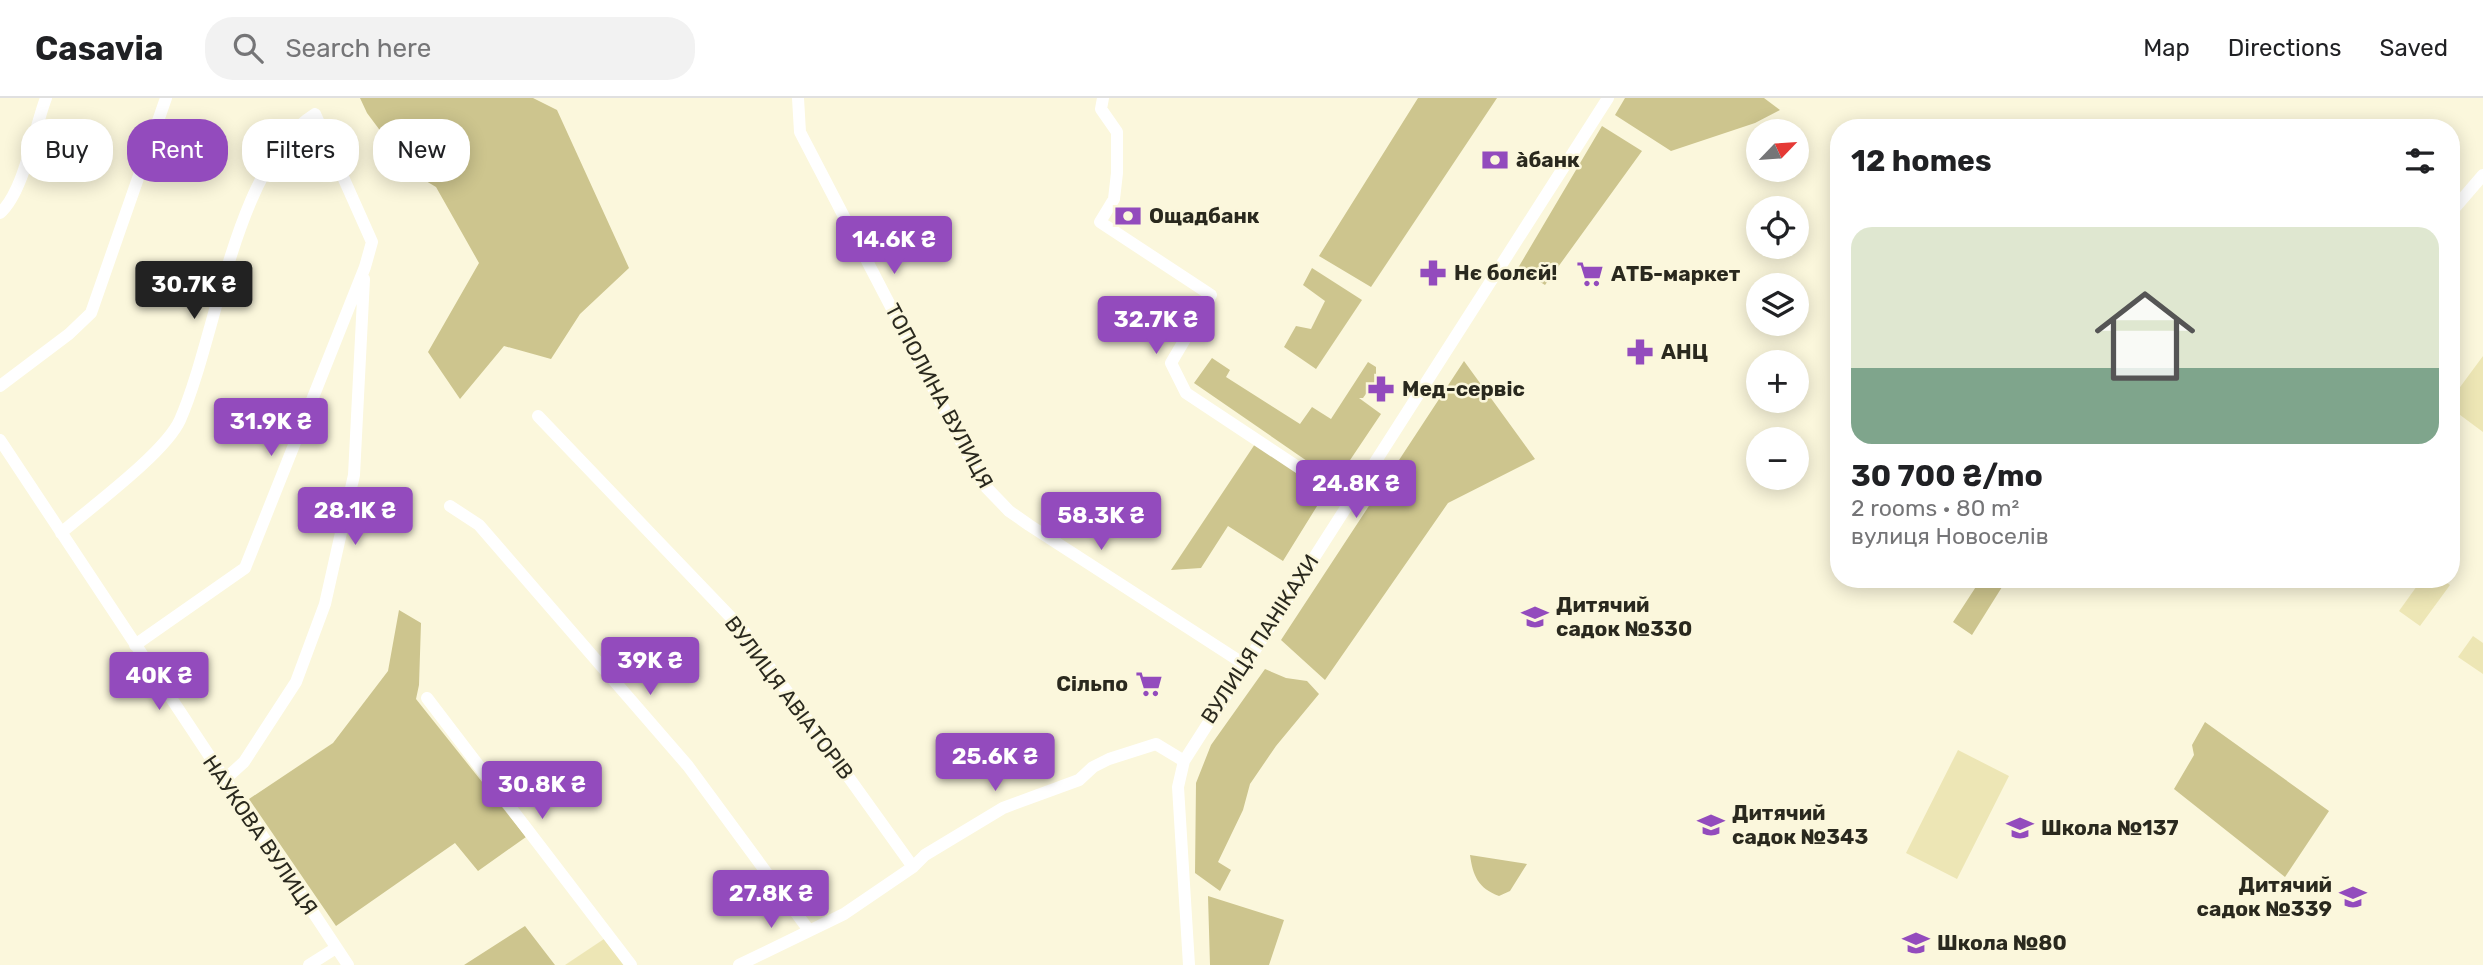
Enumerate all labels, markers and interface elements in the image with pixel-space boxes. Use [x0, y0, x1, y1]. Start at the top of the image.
search box [205, 17, 695, 80]
text: Casavia [35, 29, 163, 68]
icon: search [229, 29, 267, 67]
text: Search here [285, 33, 431, 64]
text: Map [2143, 34, 2190, 62]
text: Directions [2228, 34, 2341, 62]
text: Saved [2379, 34, 2448, 62]
chip: Buy [21, 119, 113, 182]
chip: Rent [127, 119, 228, 182]
chip: Filters [242, 119, 359, 182]
chip: New [373, 119, 470, 182]
north arrow [1746, 119, 1810, 182]
map controls [1746, 119, 1809, 490]
icon: filters [2401, 142, 2439, 180]
text: 12 homes [1851, 143, 1992, 179]
bank icon: а̀банк [1480, 145, 1510, 175]
place label: а̀банк [1516, 147, 1580, 172]
button: locate [1746, 196, 1809, 259]
bank icon: Ощадбанк [1113, 201, 1143, 231]
place label: Ощадбанк [1149, 203, 1260, 228]
pin: 14.6K ₴ [829, 216, 959, 276]
text: 14.6K ₴ [852, 225, 936, 253]
pharmacy icon: Нє болєй! [1418, 258, 1448, 288]
supermarket icon: АТБ-маркет [1575, 259, 1605, 289]
place label: Нє болєй! [1454, 260, 1557, 285]
place label: АТБ-маркет [1611, 261, 1741, 286]
pin: 30.7K ₴ [129, 262, 259, 321]
text: 30.7K ₴ [151, 270, 237, 298]
button: layers [1746, 273, 1809, 336]
icon: home [2082, 273, 2208, 399]
pin: 32.7K ₴ [1091, 296, 1221, 356]
street label: ТОПОЛИНА ВУЛИЦЯ [880, 299, 999, 492]
text: 32.7K ₴ [1114, 305, 1198, 333]
pharmacy icon: АНЦ [1625, 337, 1655, 367]
place label: АНЦ [1661, 339, 1708, 364]
button: + [1746, 350, 1809, 413]
pharmacy icon: Мед-сервіс [1366, 374, 1396, 404]
place label: Мед-сервіс [1402, 376, 1525, 401]
pin: 31.9K ₴ [206, 398, 336, 458]
text: 31.9K ₴ [230, 407, 312, 435]
button: − [1746, 427, 1809, 490]
text: 30 700 ₴/mo [1851, 458, 2043, 494]
pin: 24.8K ₴ [1291, 460, 1421, 520]
text: 24.8K ₴ [1312, 469, 1400, 497]
pin: 28.1K ₴ [290, 488, 420, 547]
pin: 58.3K ₴ [1036, 492, 1166, 552]
text: 2 rooms · 80 m² [1851, 494, 2019, 522]
text: 28.1K ₴ [314, 496, 396, 524]
text: 58.3K ₴ [1057, 501, 1145, 529]
text: вулиця Новоселів [1851, 522, 2049, 550]
street label: ВУЛИЦЯ ПАНІКАХИ [1196, 549, 1324, 728]
place label: Дитячий садок №330 [1556, 592, 1692, 641]
school or university icon: Дитячий садок №330 [1520, 602, 1550, 632]
street label: ВУЛИЦЯ АВІАТОРІВ [720, 611, 859, 784]
pin: 39K ₴ [601, 638, 699, 697]
text: 39K ₴ [617, 646, 683, 674]
pin: 40K ₴ [110, 652, 208, 712]
text: 40K ₴ [126, 661, 193, 689]
supermarket icon: Сільпо [1134, 669, 1164, 699]
place label: Сільпо [1056, 671, 1128, 696]
pin: 25.6K ₴ [930, 734, 1060, 793]
text: 25.6K ₴ [952, 742, 1038, 770]
street label: НАУКОВА ВУЛИЦЯ [198, 750, 323, 919]
pin: 30.8K ₴ [477, 762, 607, 821]
text: 30.8K ₴ [498, 770, 586, 798]
place label: Дитячий садок №343 [1732, 800, 1868, 849]
school or university icon: Дитячий садок №343 [1696, 810, 1726, 840]
school or university icon: Школа №137 [2005, 813, 2035, 843]
place label: Школа №137 [2041, 815, 2179, 840]
pin: 27.8K ₴ [706, 870, 836, 930]
place label: Дитячий садок №339 [2197, 872, 2332, 921]
text: 27.8K ₴ [729, 879, 813, 907]
school or university icon: Дитячий садок №339 [2338, 882, 2368, 912]
school or university icon: Школа №80 [1901, 928, 1931, 958]
place label: Школа №80 [1937, 930, 2067, 955]

